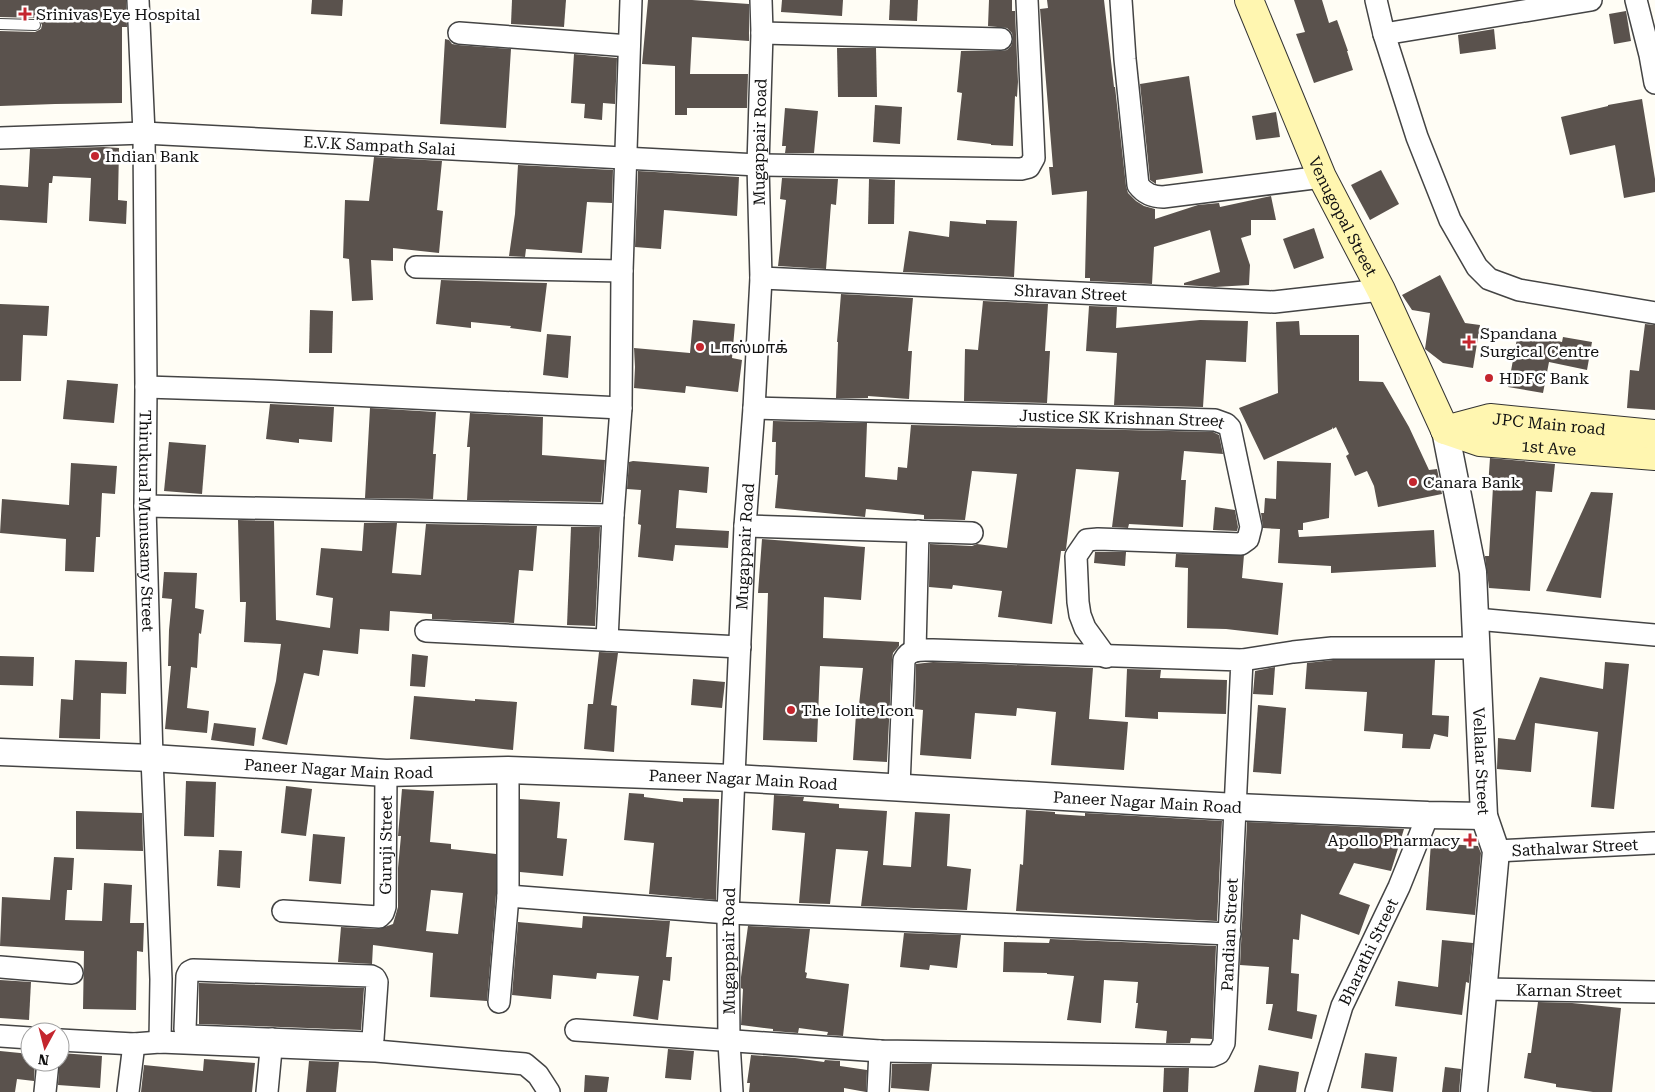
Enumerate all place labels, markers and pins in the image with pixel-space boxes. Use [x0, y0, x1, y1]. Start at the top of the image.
place label: Srinivas Eye Hospital [36, 5, 200, 24]
marker: Srinivas Eye Hospital [18, 7, 32, 21]
place label: Indian Bank [105, 147, 199, 166]
marker: Indian Bank [89, 150, 101, 162]
place label: Spandana Surgical Centre [1480, 324, 1599, 361]
marker: Spandana Surgical Centre [1462, 335, 1476, 349]
place label: டாஸ்மாக் [710, 338, 788, 357]
marker: டாஸ்மாக் [694, 341, 706, 353]
place label: HDFC Bank [1499, 369, 1589, 388]
marker: HDFC Bank [1483, 372, 1495, 384]
place label: Canara Bank [1423, 473, 1521, 492]
marker: Canara Bank [1407, 476, 1419, 488]
place label: The Iolite Icon [801, 701, 914, 720]
marker: The Iolite Icon [785, 704, 797, 716]
place label: Apollo Pharmacy [1328, 831, 1461, 850]
marker: Apollo Pharmacy [1464, 834, 1476, 846]

